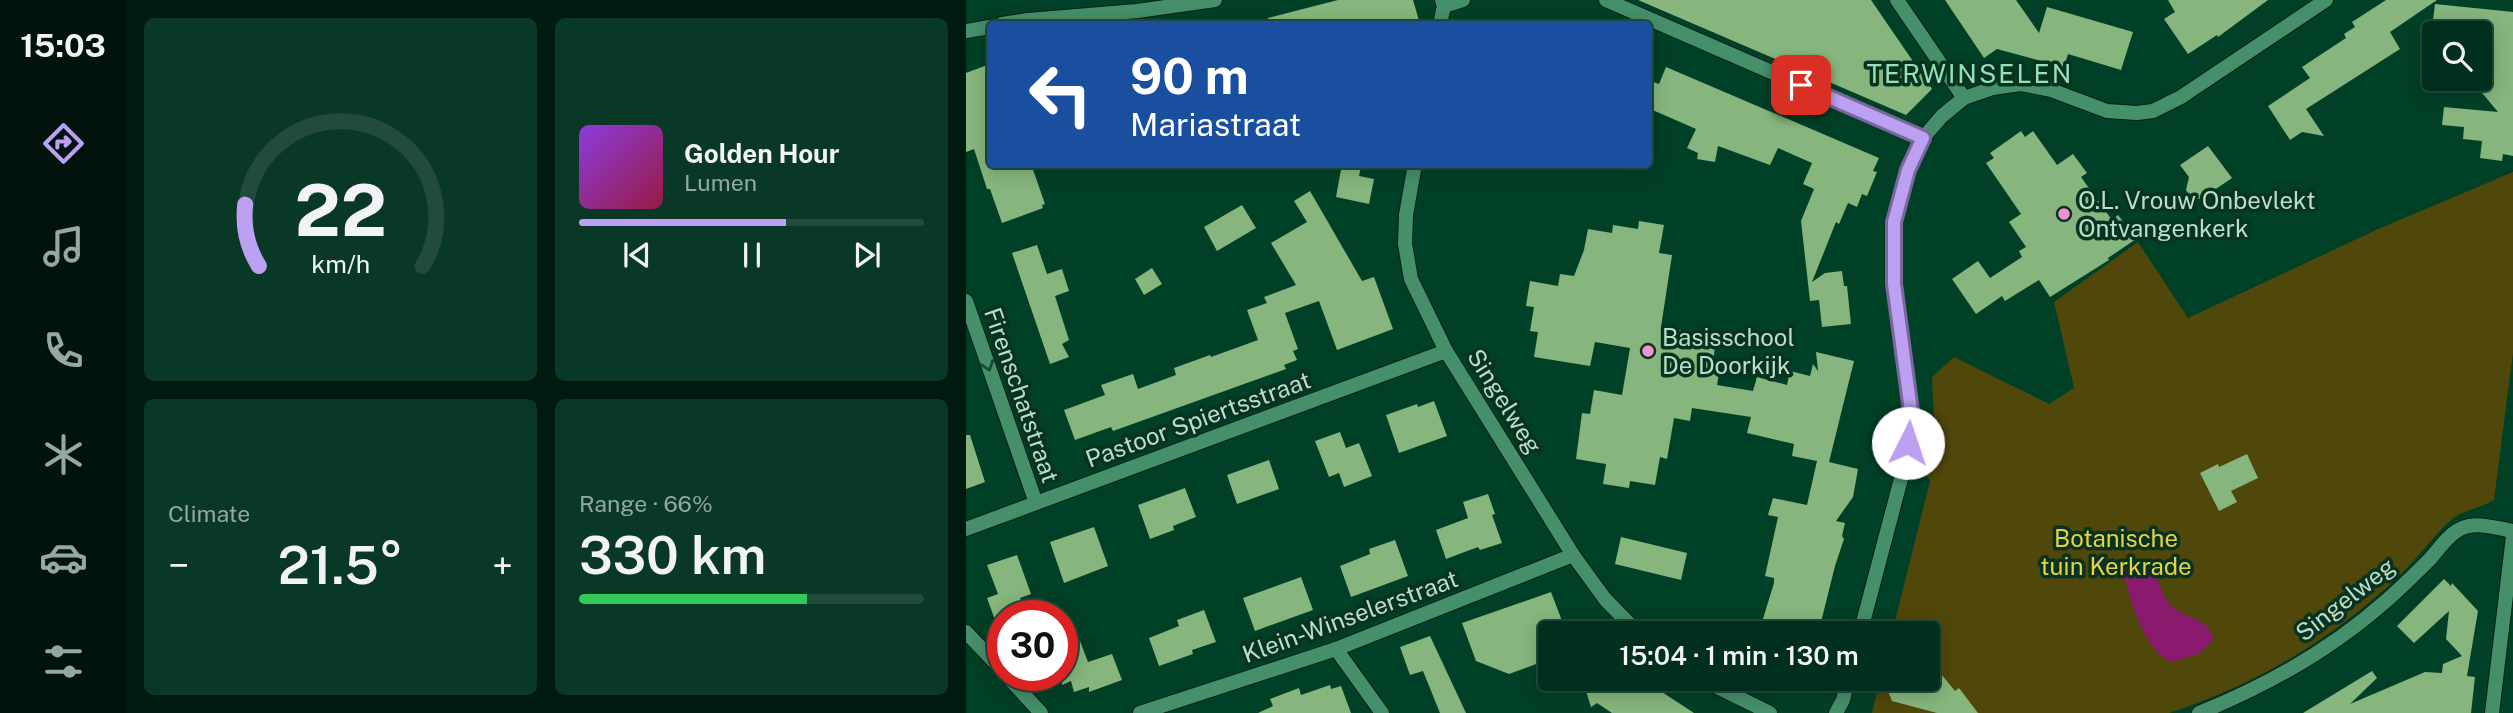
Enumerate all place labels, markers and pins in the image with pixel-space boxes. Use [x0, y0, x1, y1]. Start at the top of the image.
pin [1771, 55, 1831, 115]
place label: O.L. Vrouw Onbevlekt Ontvangenkerk [2078, 186, 2316, 242]
marker: O.L. Vrouw Onbevlekt Ontvangenkerk [2056, 206, 2072, 222]
place label: Basisschool De Doorkijk [1662, 323, 1795, 379]
marker: Basisschool De Doorkijk [1640, 343, 1656, 359]

